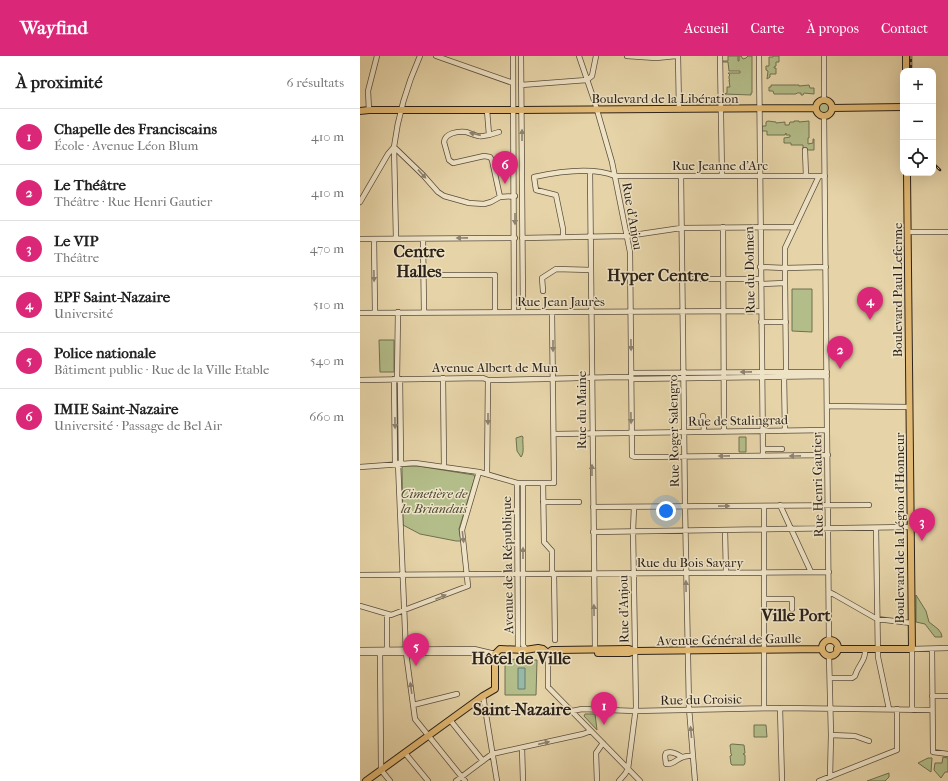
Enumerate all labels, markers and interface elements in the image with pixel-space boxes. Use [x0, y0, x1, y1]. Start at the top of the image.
text: Wayfind [20, 17, 88, 39]
text: Accueil [684, 20, 729, 37]
text: Carte [751, 20, 784, 37]
text: À propos [806, 20, 859, 37]
text: Contact [881, 20, 928, 37]
map controls [900, 68, 936, 176]
button: + [900, 68, 936, 104]
text: À proximité [16, 72, 103, 92]
text: 6 résultats [287, 75, 344, 90]
street label: Boulevard de la Libération [591, 91, 739, 106]
button: − [900, 104, 936, 140]
text: Chapelle des Franciscains [54, 120, 217, 138]
one-way arrow [519, 128, 525, 141]
text: 1 [27, 129, 31, 144]
text: 410 m [311, 129, 344, 144]
one-way arrow [468, 131, 481, 137]
text: École · Avenue Léon Blum [54, 138, 198, 153]
button: locate [900, 140, 936, 176]
pin: 6 [492, 151, 518, 184]
street label: Rue Jeanne d'Arc [672, 158, 768, 173]
one-way arrow [417, 169, 427, 179]
text: Le Théâtre [54, 176, 126, 194]
street label: Rue d'Anjou [619, 181, 646, 252]
text: 2 [26, 185, 32, 200]
text: 410 m [311, 185, 344, 200]
text: Théâtre · Rue Henri Gautier [54, 194, 212, 209]
one-way arrow [512, 213, 518, 226]
street label: Boulevard Paul Leferme [890, 222, 905, 357]
street label: Rue du Dolmen [741, 226, 758, 314]
text: Le VIP [54, 232, 98, 250]
one-way arrow [455, 235, 468, 241]
text: 3 [26, 241, 32, 256]
text: 470 m [310, 241, 344, 256]
district label: Centre Halles [393, 241, 445, 281]
text: Théâtre [54, 250, 99, 265]
district label: Hyper Centre [607, 265, 710, 286]
one-way arrow [371, 270, 377, 283]
pin: 4 [857, 287, 883, 320]
text: EPF Saint-Nazaire [54, 288, 170, 306]
street label: Rue Jean Jaurès [517, 294, 605, 309]
text: 4 [25, 297, 33, 312]
text: 510 m [313, 297, 344, 312]
text: Université [54, 306, 113, 321]
pin: 2 [827, 336, 853, 369]
one-way arrow [628, 339, 634, 352]
one-way arrow [550, 340, 556, 353]
text: Police nationale [54, 344, 156, 362]
text: 5 [26, 353, 32, 368]
text: 540 m [310, 353, 344, 368]
street label: Avenue Albert de Mun [431, 360, 558, 375]
text: Bâtiment public · Rue de la Ville Etable [54, 362, 269, 377]
one-way arrow [739, 369, 752, 375]
street label: Rue du Maine [574, 370, 589, 449]
street label: Rue Roger Salengro [665, 374, 682, 487]
text: IMIE Saint-Nazaire [54, 400, 178, 418]
text: 6 [25, 409, 33, 424]
text: 660 m [309, 409, 344, 424]
one-way arrow [628, 412, 635, 424]
street label: Rue de Stalingrad [688, 412, 789, 429]
one-way arrow [485, 413, 491, 426]
one-way arrow [391, 417, 398, 429]
text: Université · Passage de Bel Air [54, 418, 222, 433]
street label: Rue Henri Gautier [809, 432, 826, 538]
street label: Boulevard de la Légion d'Honneur [892, 432, 907, 624]
one-way arrow [789, 452, 801, 459]
one-way arrow [717, 453, 730, 459]
one-way arrow [589, 464, 596, 476]
park label: Cimetière de la Briandais [400, 486, 468, 516]
street label: Avenue de la République [499, 495, 516, 635]
your location [656, 501, 676, 521]
one-way arrow [718, 503, 731, 509]
pin: 3 [909, 508, 935, 541]
one-way arrow [460, 531, 467, 543]
one-way arrow [520, 546, 526, 559]
street label: Rue du Bois Savary [637, 555, 744, 570]
street label: Rue d'Anjou [615, 574, 632, 643]
one-way arrow [683, 579, 689, 592]
one-way arrow [435, 593, 447, 599]
one-way arrow [591, 603, 597, 616]
district label: Ville Port [760, 605, 831, 625]
street label: Avenue Général de Gaulle [656, 631, 802, 648]
pin: 5 [403, 633, 429, 666]
district label: Hôtel de Ville [471, 648, 571, 668]
one-way arrow [408, 682, 414, 694]
street label: Rue du Croisic [660, 691, 742, 708]
pin: 1 [591, 692, 617, 725]
district label: Saint-Nazaire [473, 699, 572, 719]
one-way arrow [687, 725, 694, 738]
one-way arrow [538, 739, 550, 745]

